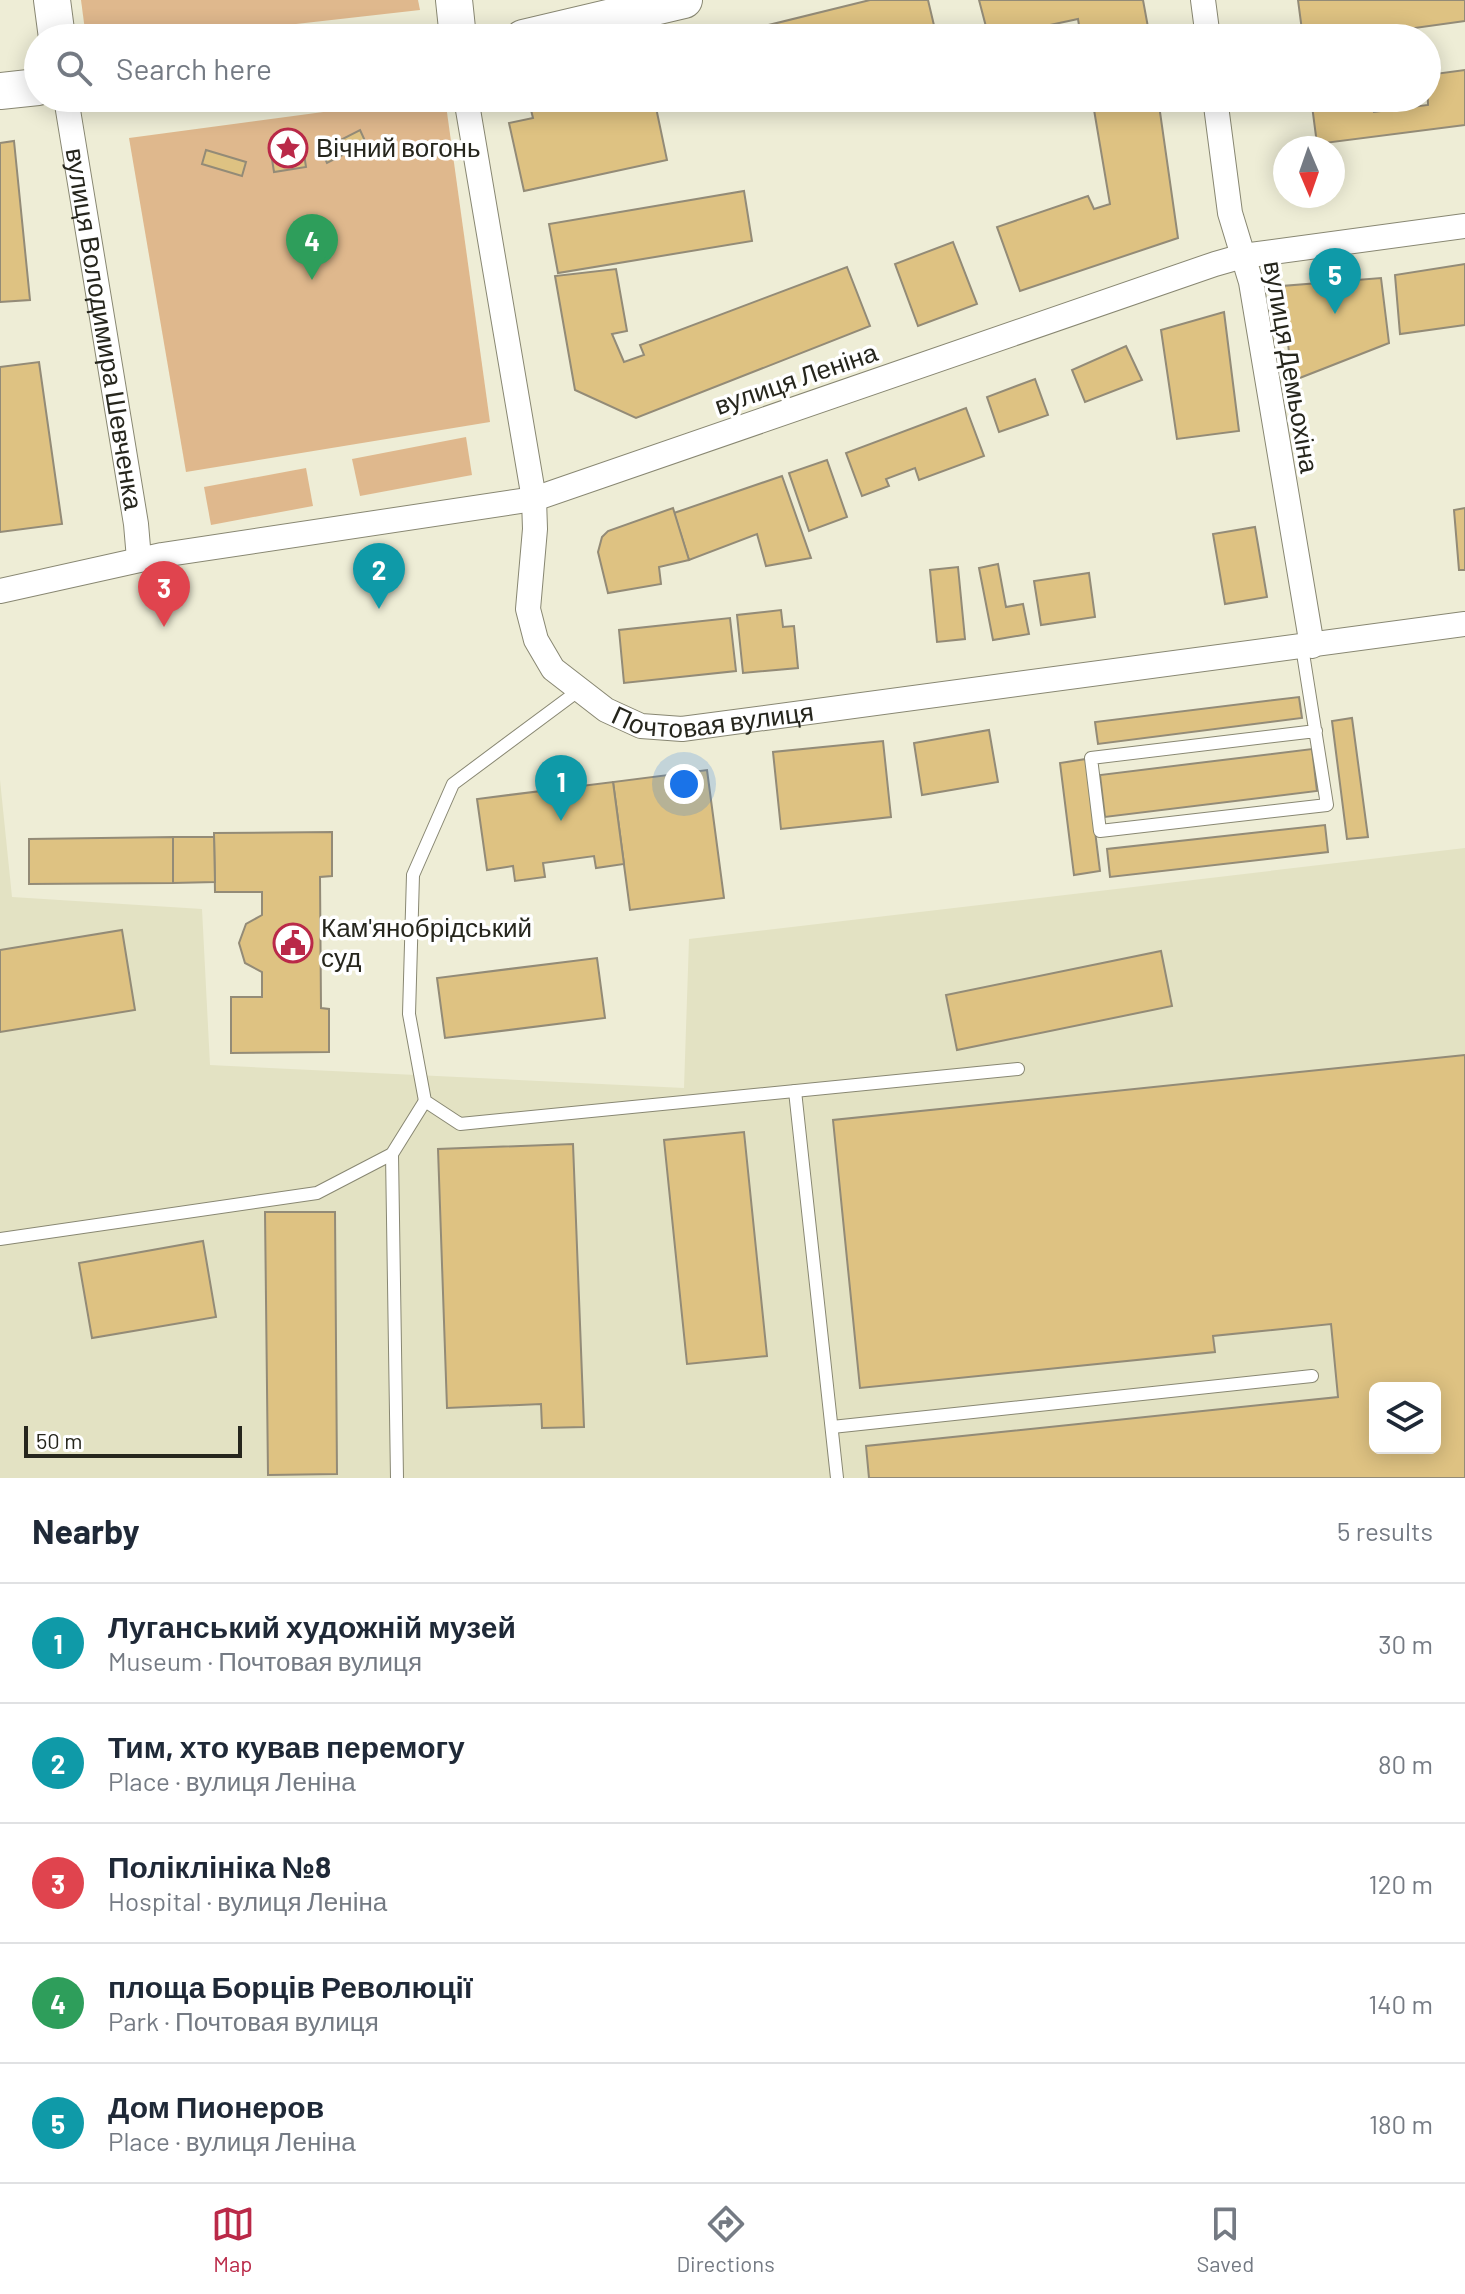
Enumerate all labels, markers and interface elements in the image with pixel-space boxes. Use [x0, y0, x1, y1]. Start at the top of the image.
search box [24, 24, 1441, 112]
icon: search [52, 46, 96, 90]
text: Search here [116, 50, 272, 86]
place icon: Вічний вогонь [267, 127, 309, 169]
place label: Вічний вогонь [316, 131, 481, 162]
north arrow [1273, 136, 1345, 208]
street label: вулиця Володимира Шевченка [60, 145, 150, 512]
pin: 4 [286, 214, 338, 280]
pin: 5 [1309, 248, 1361, 314]
street label: вулиця Демьохіна [1259, 258, 1326, 476]
street label: вулиця Леніна [710, 335, 881, 420]
pin: 2 [353, 543, 405, 609]
pin: 3 [138, 561, 190, 627]
street label: Почтовая вулиця [608, 695, 815, 743]
pin: 1 [535, 755, 587, 821]
your location [664, 764, 704, 804]
place label: Кам'янобрідський суд [321, 911, 532, 972]
public building icon: Кам'янобрідський суд [272, 922, 314, 964]
map controls [1369, 1382, 1441, 1454]
button: layers [1369, 1382, 1441, 1454]
scale bar [24, 1422, 242, 1458]
text: 50 m [36, 1427, 82, 1453]
text: Nearby [32, 1510, 140, 1551]
text: 5 results [1337, 1515, 1433, 1546]
text: Луганський художній музей [108, 1608, 516, 1644]
text: 1 [53, 1628, 63, 1659]
text: 30 m [1378, 1628, 1433, 1659]
text: Museum · Почтовая вулиця [108, 1645, 422, 1676]
text: Тим, хто кував перемогу [108, 1728, 465, 1764]
text: 2 [51, 1748, 65, 1779]
text: 80 m [1378, 1748, 1433, 1779]
text: Place · вулиця Леніна [108, 1765, 356, 1796]
text: Поліклініка №8 [108, 1848, 331, 1884]
text: 3 [51, 1868, 65, 1899]
text: 120 m [1369, 1868, 1433, 1899]
text: Hospital · вулиця Леніна [108, 1885, 387, 1916]
text: площа Борців Революції [108, 1968, 472, 2004]
text: 4 [50, 1988, 66, 2019]
text: 140 m [1368, 1988, 1433, 2019]
text: Park · Почтовая вулиця [108, 2005, 379, 2036]
text: Дом Пионеров [108, 2088, 324, 2124]
text: 5 [51, 2108, 65, 2139]
text: 180 m [1369, 2108, 1433, 2139]
text: Place · вулиця Леніна [108, 2125, 356, 2156]
tab: Map [211, 2202, 255, 2276]
tab: Directions [676, 2202, 775, 2276]
tab: Saved [1196, 2202, 1254, 2276]

